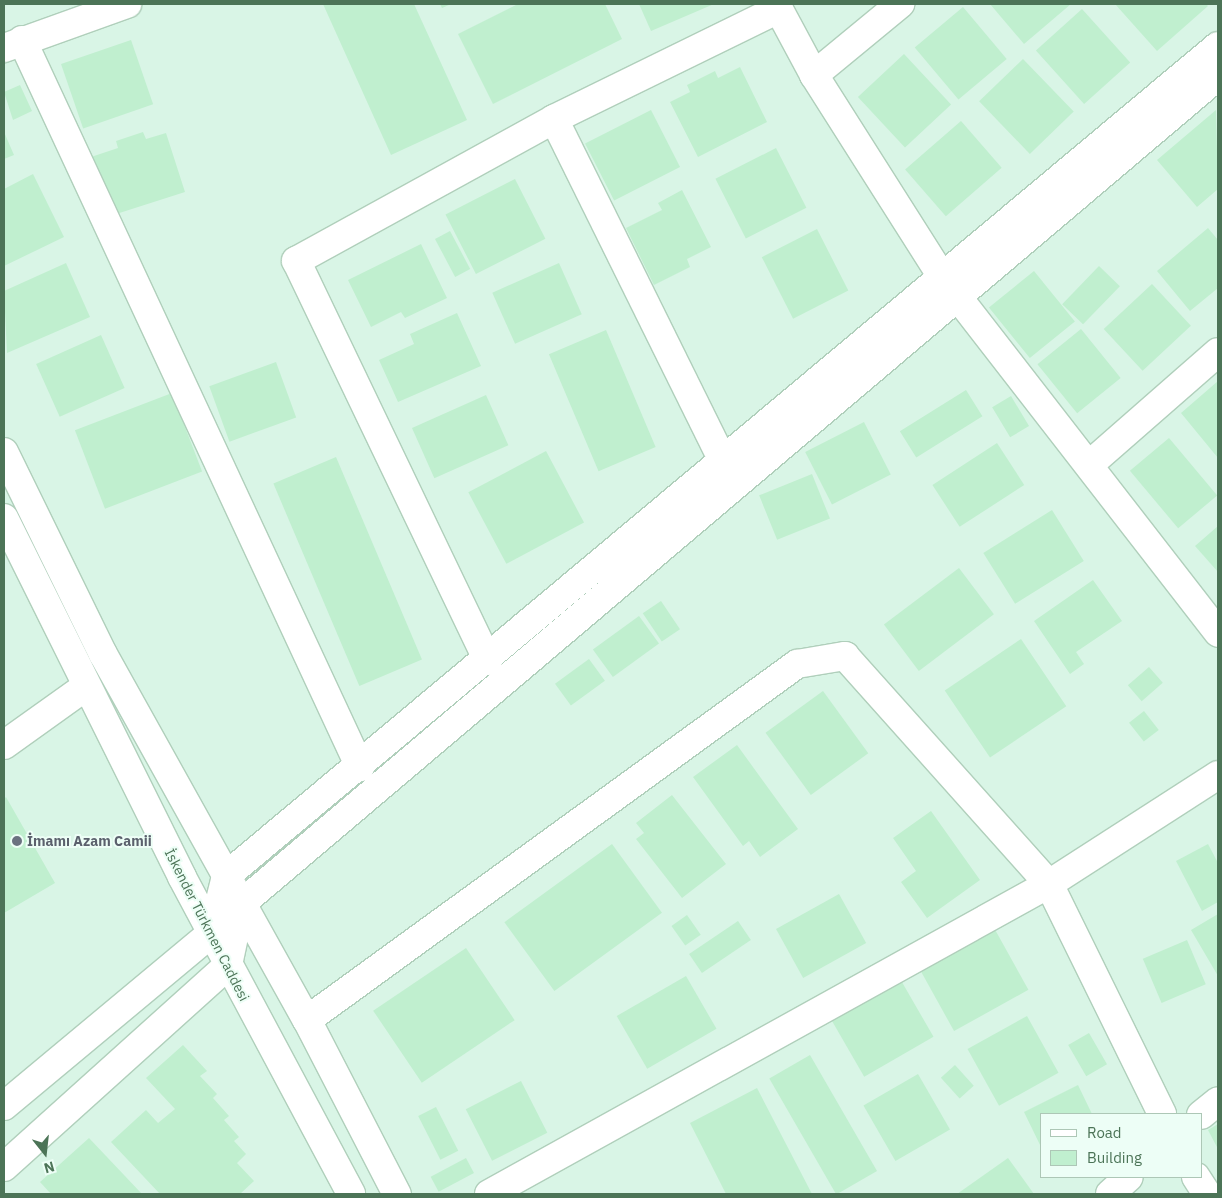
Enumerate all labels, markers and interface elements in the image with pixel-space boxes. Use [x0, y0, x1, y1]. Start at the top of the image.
place label: İmamı Azam Camii [27, 833, 152, 849]
marker: İmamı Azam Camii [11, 835, 23, 847]
street label: İskender Türkmen Caddesi [161, 846, 253, 1004]
legend [1040, 1113, 1202, 1178]
text: Road [1087, 1123, 1122, 1142]
north arrow [20, 1128, 70, 1178]
text: Building [1087, 1148, 1142, 1167]
text: N [42, 1157, 56, 1177]

